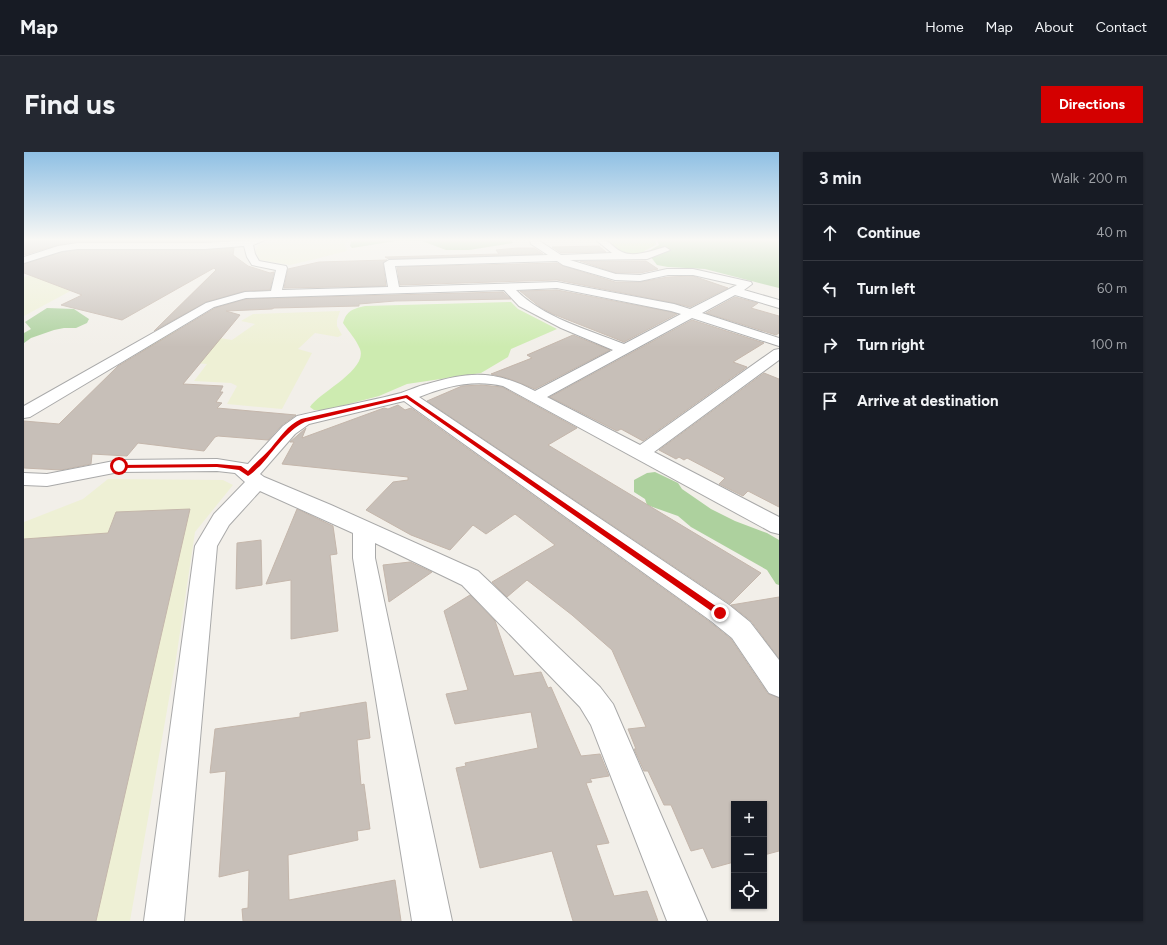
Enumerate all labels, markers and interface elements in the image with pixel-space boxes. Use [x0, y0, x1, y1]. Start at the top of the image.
text: Map [20, 16, 58, 39]
text: Home [925, 19, 964, 36]
text: Map [986, 19, 1013, 36]
text: About [1035, 19, 1074, 36]
text: Contact [1096, 19, 1147, 36]
button: Directions [1041, 86, 1143, 123]
text: Find us [24, 87, 115, 121]
text: 3 min [819, 168, 861, 188]
text: Walk · 200 m [1051, 171, 1127, 186]
icon: ahead [819, 222, 841, 244]
text: Continue [857, 224, 920, 242]
text: 40 m [1096, 225, 1127, 240]
icon: left [819, 278, 841, 300]
text: Turn left [857, 280, 915, 298]
text: 60 m [1097, 281, 1127, 296]
icon: right [819, 334, 841, 356]
text: Turn right [857, 336, 925, 354]
text: 100 m [1091, 337, 1127, 352]
icon: arrive [819, 390, 841, 412]
text: Arrive at destination [857, 392, 998, 410]
route start [110, 457, 128, 475]
route end [711, 604, 729, 622]
map controls [731, 801, 767, 909]
button: + [731, 801, 767, 837]
button: − [731, 837, 767, 873]
button: locate [731, 873, 767, 909]

